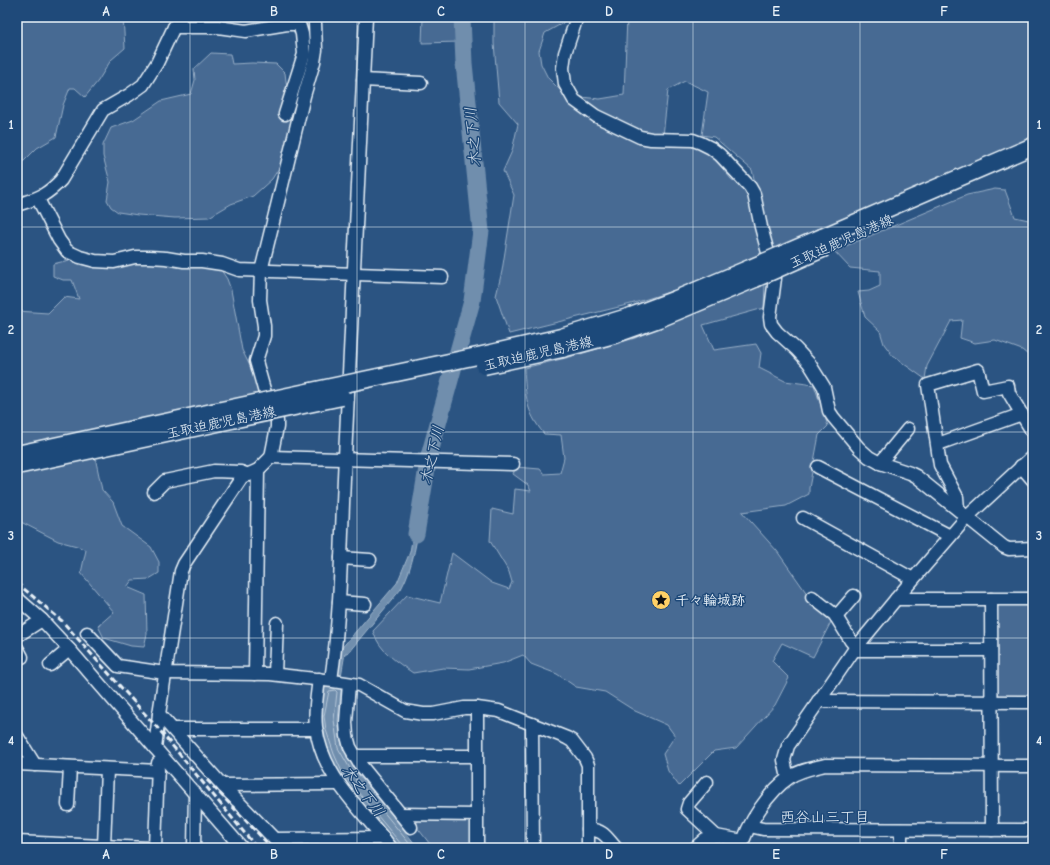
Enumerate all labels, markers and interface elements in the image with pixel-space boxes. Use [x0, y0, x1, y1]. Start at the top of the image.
text: A [102, 4, 110, 19]
text: B [270, 4, 278, 19]
text: C [437, 4, 445, 19]
text: D [605, 4, 613, 19]
text: E [772, 4, 780, 19]
text: F [940, 4, 948, 19]
water label: 木之下川 [461, 106, 485, 168]
text: 1 [8, 117, 14, 132]
text: 1 [1036, 117, 1042, 132]
street label: 玉取迫鹿児島港線 [787, 211, 896, 272]
text: 2 [8, 322, 14, 337]
text: 2 [1036, 322, 1042, 337]
street label: 玉取迫鹿児島港線 [482, 333, 595, 374]
street label: 玉取迫鹿児島港線 [165, 403, 278, 442]
water label: 木之下川 [416, 424, 448, 486]
text: 3 [8, 528, 14, 543]
text: 3 [1036, 528, 1042, 543]
place icon: 千々輪城跡 [650, 589, 672, 611]
place label: 千々輪城跡 [675, 592, 745, 609]
text: 4 [8, 733, 14, 748]
text: 4 [1036, 733, 1042, 748]
water label: 木之下川 [338, 762, 388, 820]
district label: 西谷山三丁目 [780, 808, 870, 826]
text: A [102, 847, 110, 862]
text: B [270, 847, 278, 862]
text: C [437, 847, 445, 862]
text: D [605, 847, 613, 862]
text: E [772, 847, 780, 862]
text: F [940, 847, 948, 862]

